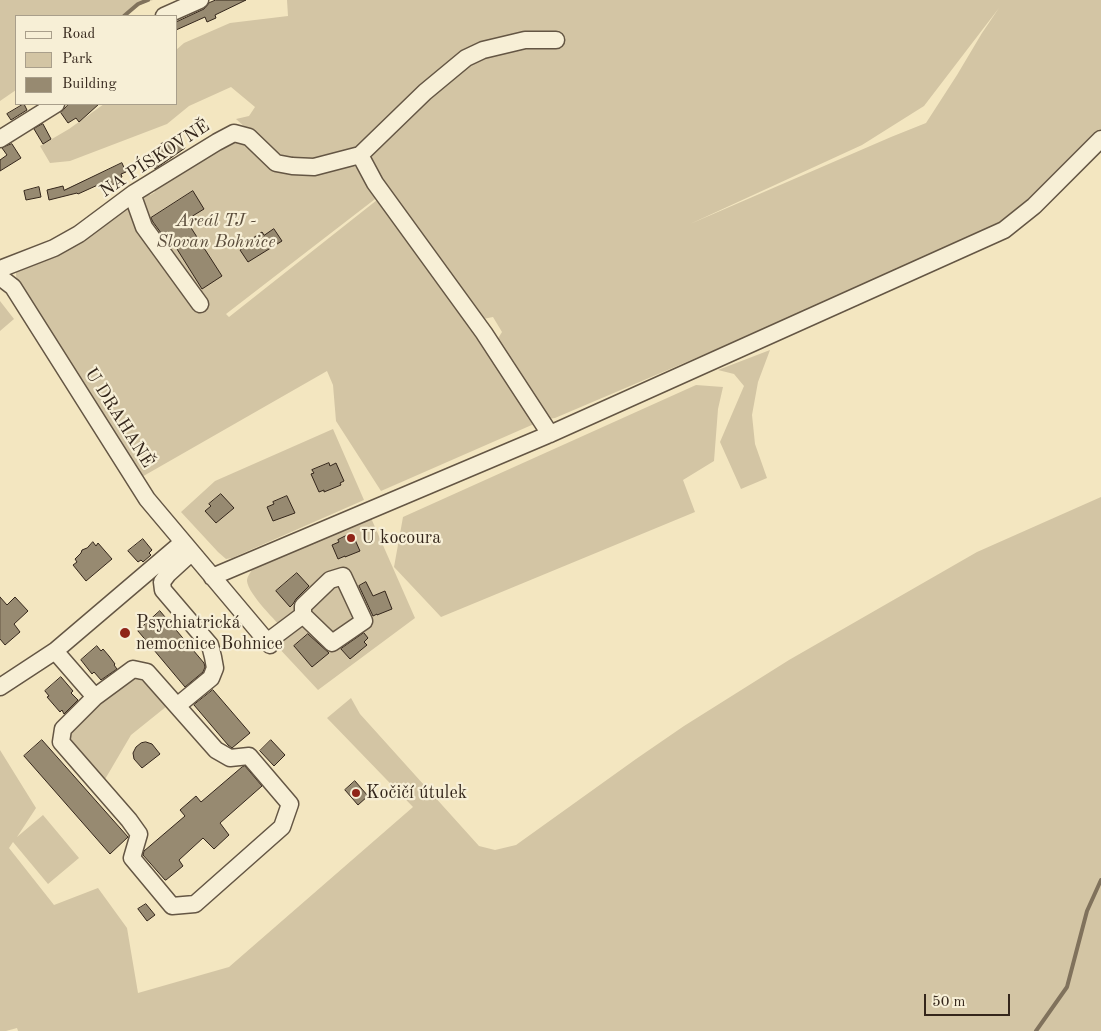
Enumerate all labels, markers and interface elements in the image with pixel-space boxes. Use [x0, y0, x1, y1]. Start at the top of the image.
legend [15, 15, 178, 105]
text: Road [62, 27, 95, 42]
text: Park [62, 52, 93, 67]
text: Building [62, 77, 117, 92]
street label: NA PÍSKOVNĚ [96, 115, 214, 203]
park label: Areál TJ - Slovan Bohnice [156, 210, 276, 252]
street label: U DRAHANĚ [80, 364, 158, 472]
place label: U kocoura [361, 527, 441, 549]
marker: U kocoura [345, 532, 357, 544]
place label: Psychiatrická nemocnice Bohnice [136, 612, 283, 654]
marker: Psychiatrická nemocnice Bohnice [118, 626, 132, 640]
place label: Kočičí útulek [366, 782, 467, 804]
marker: Kočičí útulek [350, 787, 362, 799]
scale bar [926, 984, 1012, 1016]
text: 50 m [932, 995, 966, 1010]

